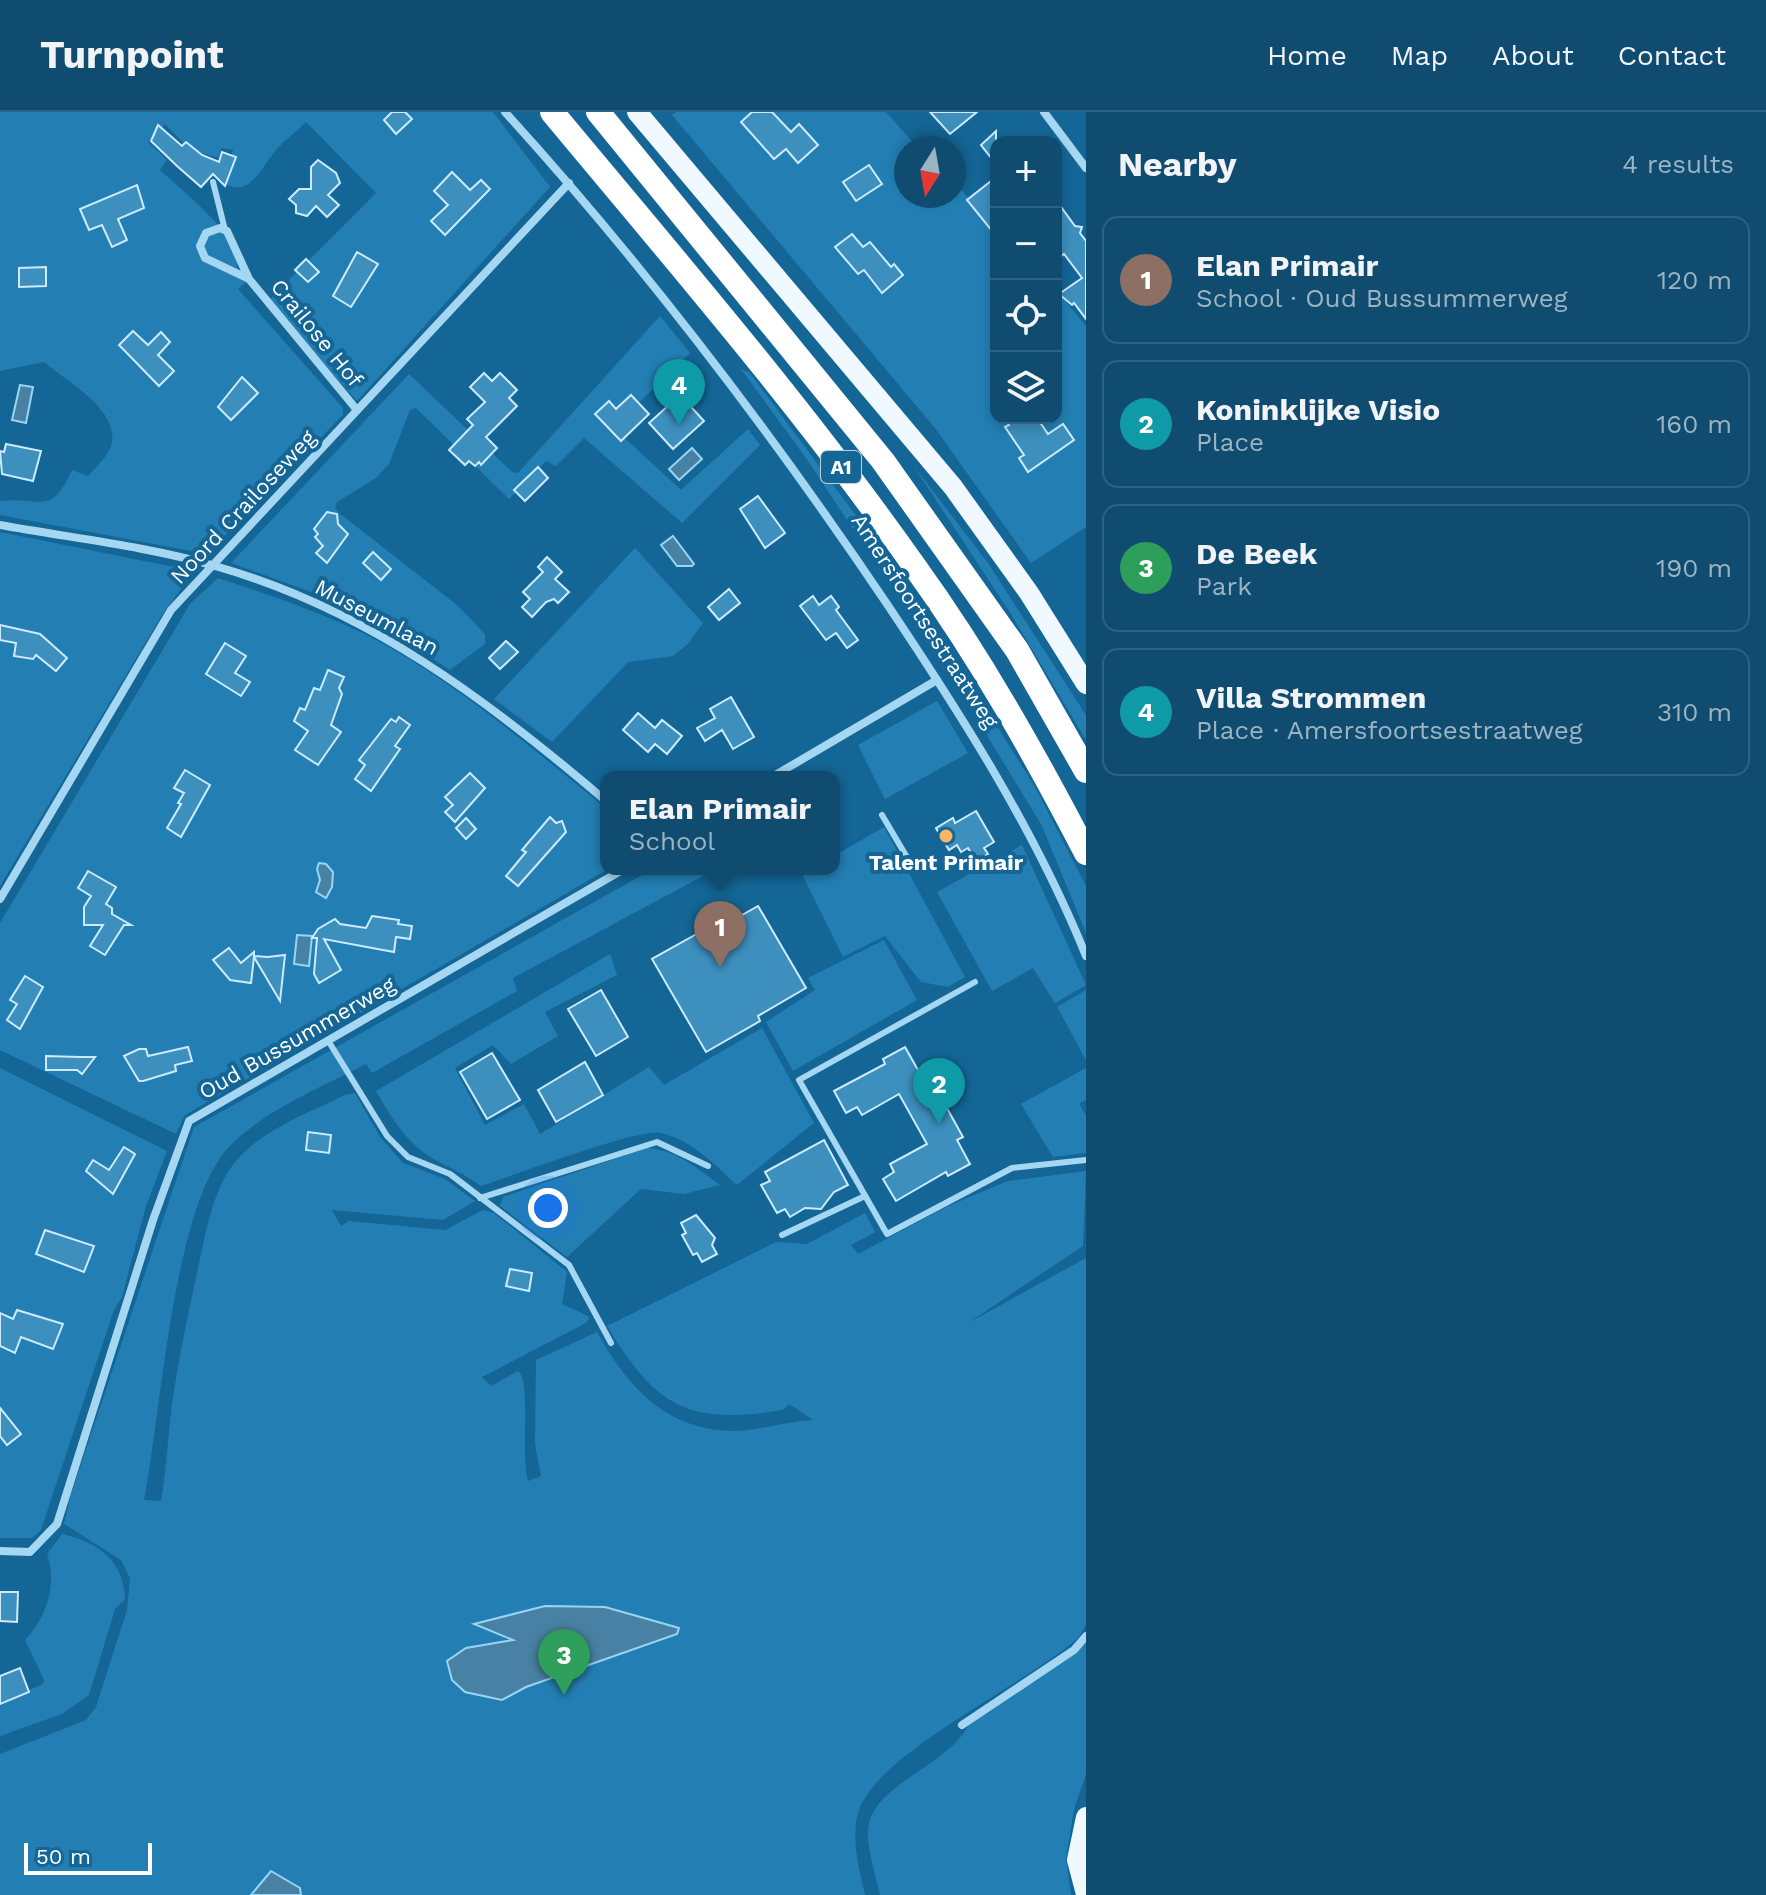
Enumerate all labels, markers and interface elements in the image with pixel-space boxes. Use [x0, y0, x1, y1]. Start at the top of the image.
text: Turnpoint [40, 33, 224, 77]
text: Home [1267, 39, 1347, 72]
text: Map [1391, 39, 1448, 72]
text: About [1492, 39, 1574, 72]
text: Contact [1618, 39, 1726, 72]
north arrow [894, 136, 966, 208]
map controls [990, 136, 1062, 424]
button: + [990, 136, 1062, 208]
text: Nearby [1118, 144, 1237, 184]
text: 4 results [1622, 149, 1734, 179]
button: − [990, 208, 1062, 280]
text: Elan Primair [1196, 248, 1378, 283]
text: 1 [1140, 265, 1152, 295]
text: 120 m [1657, 265, 1732, 295]
street label: Crailose Hof [266, 274, 368, 392]
button: locate [990, 280, 1062, 352]
text: School · Oud Bussummerweg [1196, 283, 1568, 313]
button: layers [990, 352, 1062, 424]
pin: 4 [653, 359, 705, 425]
text: Koninklijke Visio [1196, 392, 1440, 427]
text: 2 [1138, 409, 1154, 439]
text: 160 m [1656, 409, 1732, 439]
street label: Noord Crailoseweg [165, 425, 321, 589]
text: Place [1196, 427, 1264, 457]
road number: A1 [821, 451, 861, 483]
street label: Amersfoortsestraatweg [846, 509, 1004, 733]
text: De Beek [1196, 536, 1317, 571]
text: 3 [1138, 553, 1154, 583]
text: 190 m [1656, 553, 1732, 583]
text: Park [1196, 571, 1252, 601]
street label: Museumlaan [311, 574, 443, 660]
text: Villa Strommen [1196, 680, 1426, 715]
text: 4 [1138, 697, 1154, 727]
text: 310 m [1657, 697, 1732, 727]
text: Place · Amersfoortsestraatweg [1196, 715, 1583, 745]
popup [600, 771, 840, 875]
text: Elan Primair [629, 791, 811, 826]
text: School [629, 826, 715, 856]
marker: Talent Primair [937, 827, 955, 845]
place label: Talent Primair [869, 850, 1024, 875]
pin: 1 [694, 901, 746, 967]
street label: Oud Bussummerweg [195, 972, 400, 1104]
pin: 2 [913, 1058, 965, 1124]
your location [528, 1188, 568, 1228]
pin: 3 [538, 1629, 590, 1695]
scale bar [24, 1839, 152, 1875]
text: 50 m [36, 1844, 91, 1869]

